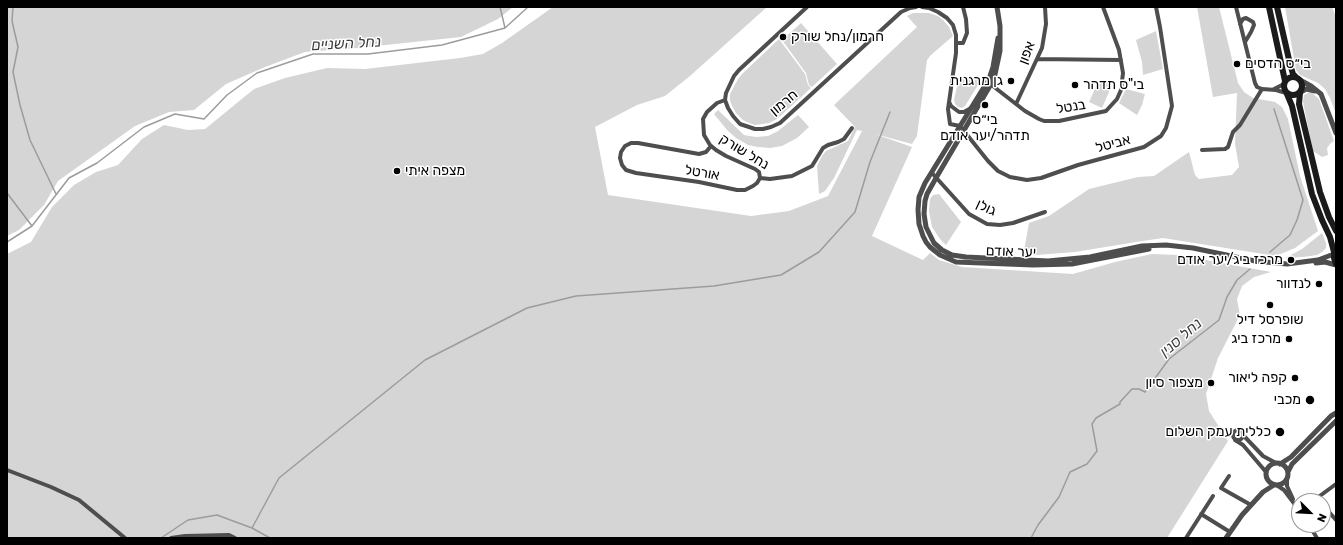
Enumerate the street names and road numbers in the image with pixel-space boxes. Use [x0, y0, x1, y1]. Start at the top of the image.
street label: אפון [1015, 39, 1039, 67]
street label: חרמון [767, 86, 801, 120]
street label: בנטל [1055, 96, 1087, 118]
street label: נחל שורק [716, 131, 772, 173]
street label: אביטל [1094, 131, 1132, 157]
street label: אורטל [683, 162, 721, 184]
street label: גולן [973, 196, 999, 220]
street label: יער אודם [986, 243, 1036, 261]

